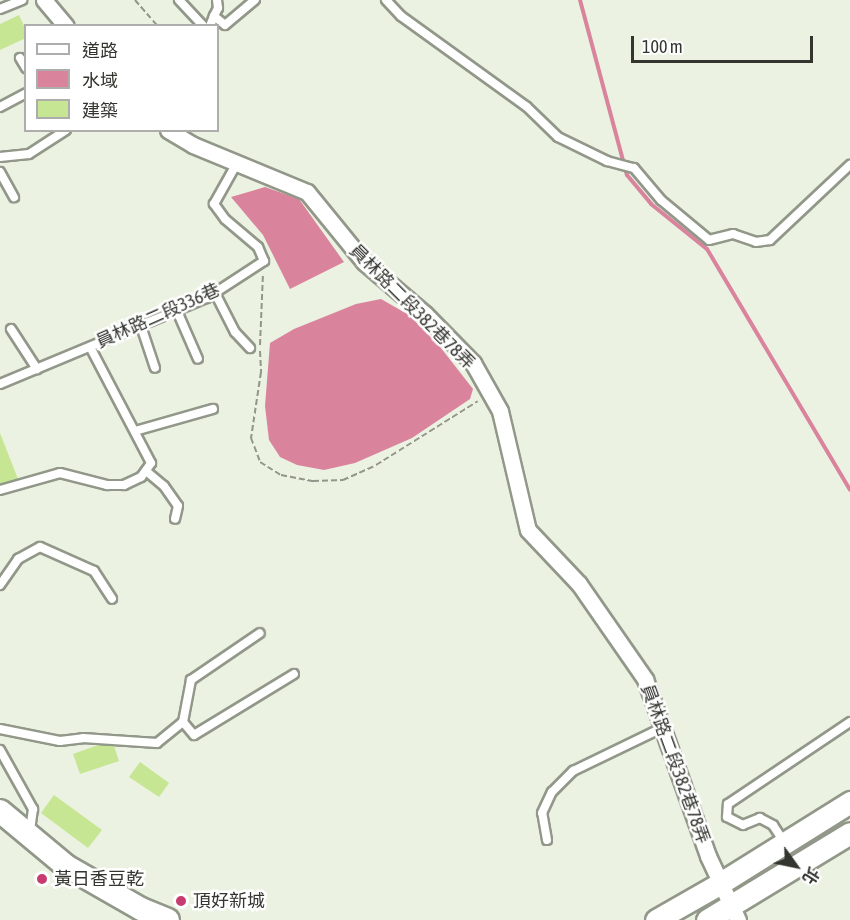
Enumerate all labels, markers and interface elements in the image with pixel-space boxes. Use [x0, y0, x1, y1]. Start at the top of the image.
legend [24, 24, 219, 132]
scale bar [634, 24, 816, 62]
text: 100 m [642, 36, 683, 57]
text: 道路 [82, 40, 118, 61]
text: 水域 [82, 70, 118, 91]
text: 建築 [82, 100, 118, 121]
street label: 員林路二段382巷78弄 [345, 240, 479, 374]
street label: 員林路二段336巷 [93, 279, 223, 353]
street label: 員林路二段382巷78弄 [636, 681, 714, 847]
north arrow [766, 836, 826, 896]
text: 北 [799, 864, 823, 887]
place label: 黃日香豆乾 [54, 868, 144, 890]
marker: 黃日香豆乾 [35, 872, 49, 886]
place label: 頂好新城 [193, 890, 265, 912]
marker: 頂好新城 [174, 894, 188, 908]

